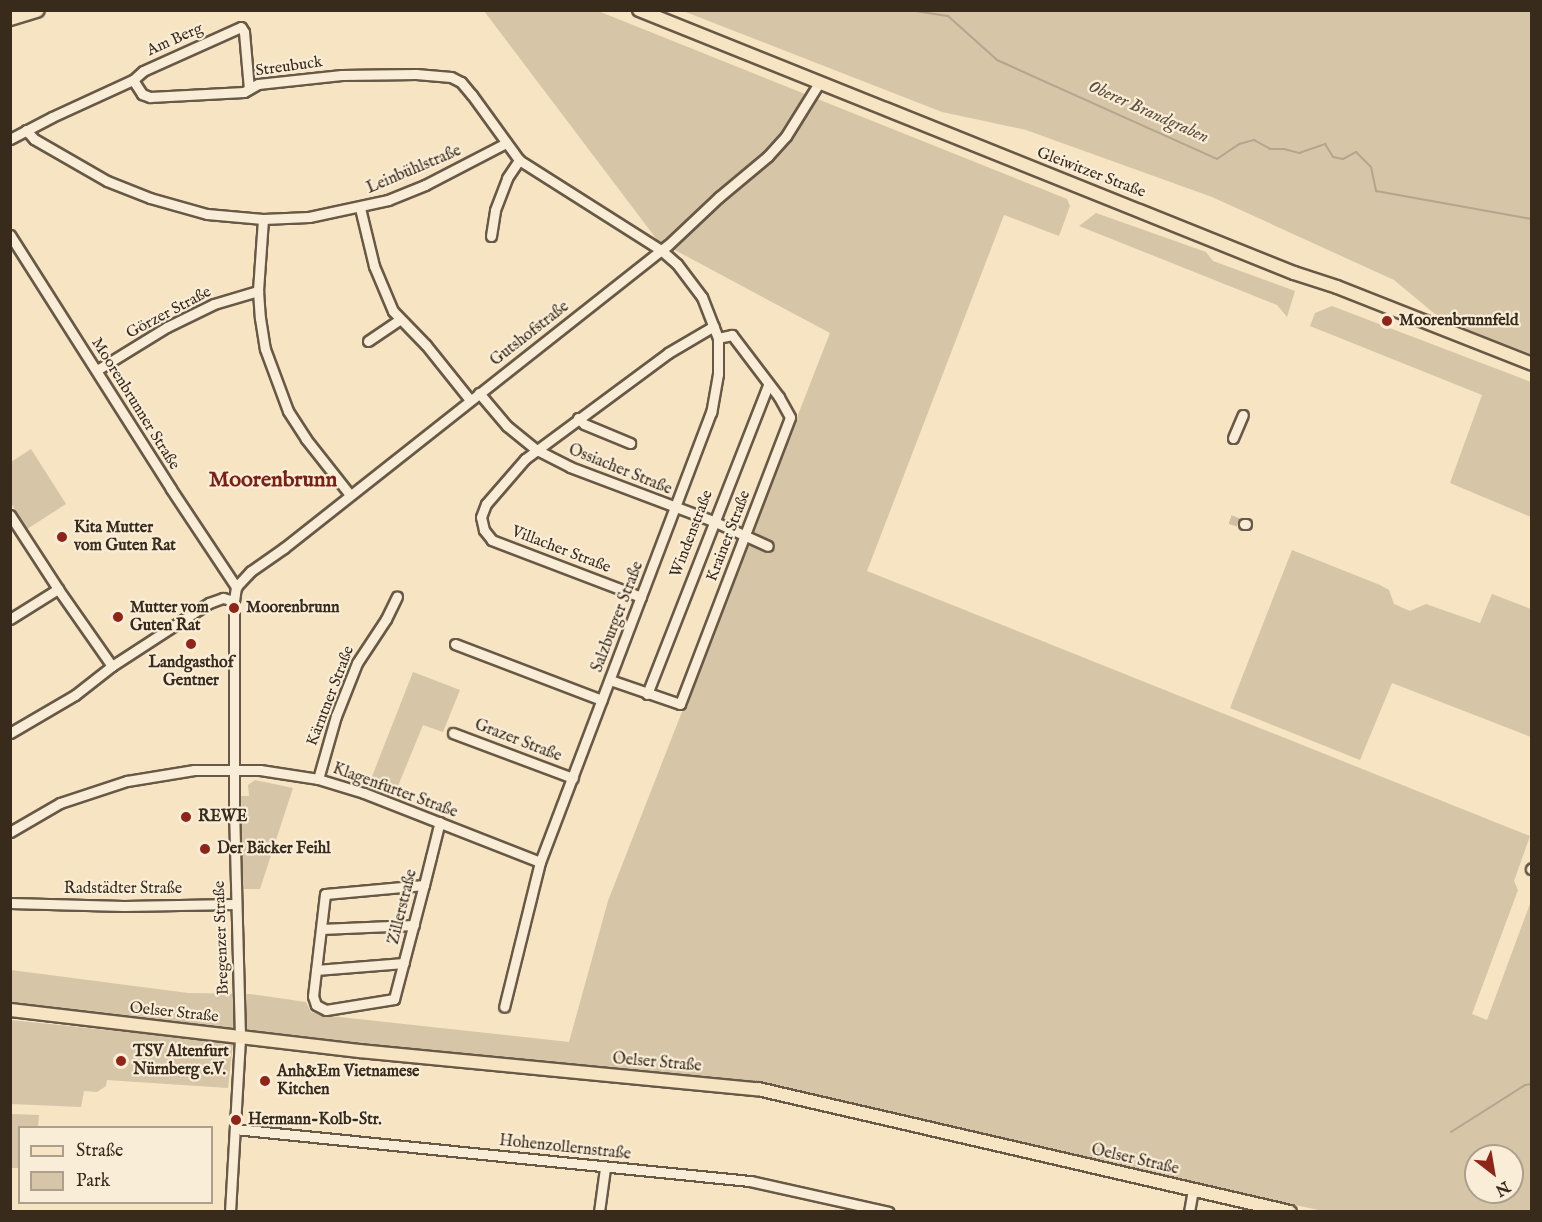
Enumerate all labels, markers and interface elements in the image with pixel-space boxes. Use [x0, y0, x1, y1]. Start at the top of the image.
street label: Am Berg [144, 19, 206, 61]
street label: Streubuck [254, 53, 324, 81]
water label: Oberer Brandgraben [1084, 77, 1212, 149]
street label: Leinbühlstraße [364, 141, 464, 199]
street label: Gleiwitzer Straße [1034, 143, 1148, 203]
street label: Görzer Straße [123, 283, 215, 343]
street label: Gutshofstraße [487, 297, 573, 371]
place label: Moorenbrunnfeld [1399, 311, 1518, 331]
marker: Moorenbrunnfeld [1380, 314, 1394, 328]
street label: Moorenbrunner Straße [87, 334, 183, 474]
street label: Ossiacher Straße [565, 441, 675, 499]
district label: Moorenbrunn [209, 468, 337, 494]
street label: Windenstraße [667, 488, 717, 580]
street label: Krainer Straße [703, 488, 755, 584]
place label: Kita Mutter vom Guten Rat [74, 518, 176, 556]
street label: Villacher Straße [509, 522, 613, 578]
marker: Kita Mutter vom Guten Rat [55, 530, 69, 544]
street label: Salzburger Straße [588, 559, 648, 675]
place label: Mutter vom Guten Rat [130, 598, 209, 636]
place label: Moorenbrunn [246, 598, 339, 618]
marker: Moorenbrunn [227, 601, 241, 615]
marker: Mutter vom Guten Rat [111, 610, 125, 624]
marker: Landgasthof Gentner [184, 637, 198, 651]
street label: Kärntner Straße [303, 643, 359, 749]
place label: Landgasthof Gentner [149, 653, 233, 691]
street label: Grazer Straße [472, 716, 564, 766]
street label: Klagenfurter Straße [330, 759, 460, 823]
place label: REWE [198, 807, 247, 827]
marker: REWE [179, 810, 193, 824]
place label: Der Bäcker Feihl [217, 839, 331, 859]
marker: Der Bäcker Feihl [198, 842, 212, 856]
street label: Zillerstraße [384, 867, 422, 947]
street label: Radstädter Straße [64, 879, 182, 899]
street label: Bregenzer Straße [210, 880, 234, 996]
street label: Oelser Straße [129, 999, 219, 1027]
place label: TSV Altenfurt Nürnberg e.V. [133, 1042, 229, 1080]
street label: Oelser Straße [612, 1050, 702, 1076]
marker: TSV Altenfurt Nürnberg e.V. [114, 1054, 128, 1068]
place label: Anh&Em Vietnamese Kitchen [277, 1062, 419, 1100]
marker: Anh&Em Vietnamese Kitchen [258, 1074, 272, 1088]
place label: Hermann-Kolb-Str. [248, 1110, 382, 1130]
marker: Hermann-Kolb-Str. [229, 1113, 243, 1127]
legend [18, 1126, 213, 1204]
street label: Hohenzollernstraße [498, 1132, 632, 1164]
text: Straße [76, 1140, 123, 1163]
street label: Oelser Straße [1089, 1141, 1181, 1179]
north arrow [1464, 1144, 1524, 1204]
text: Park [76, 1170, 110, 1193]
text: N [1491, 1176, 1513, 1200]

